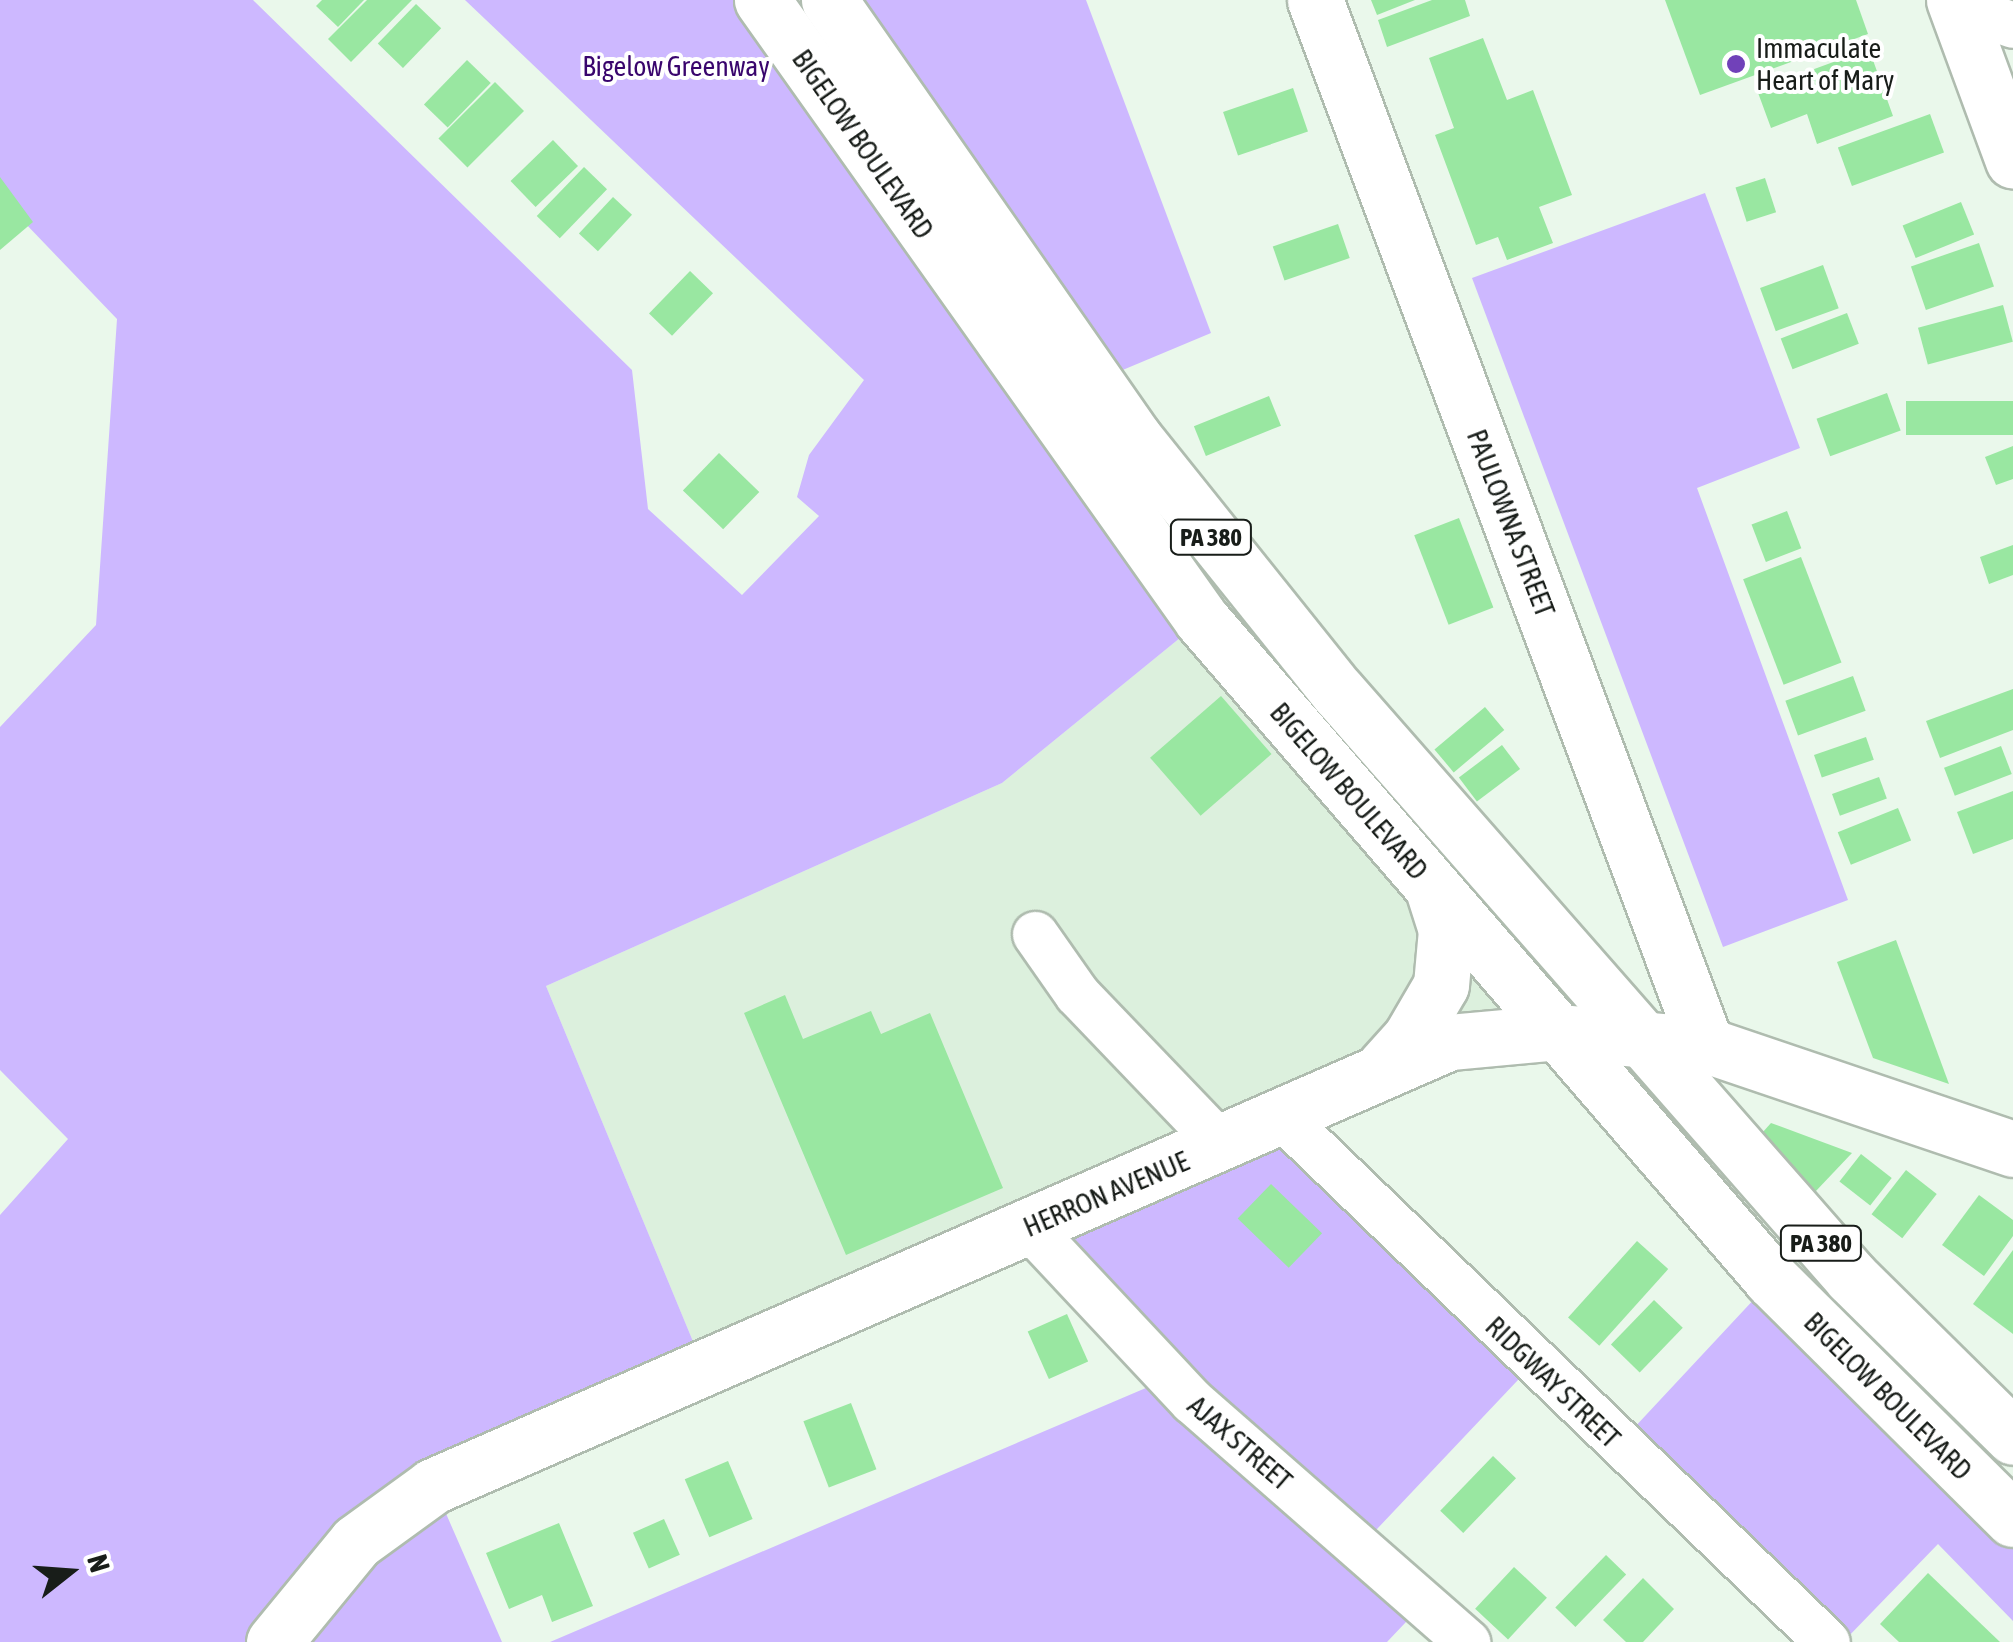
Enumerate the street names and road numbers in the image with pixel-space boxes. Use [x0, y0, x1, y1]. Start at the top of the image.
street label: BIGELOW BOULEVARD [785, 43, 941, 245]
street label: PAULOWNA STREET [1460, 425, 1562, 621]
road number: PA 380 [1168, 517, 1254, 557]
street label: BIGELOW BOULEVARD [1263, 696, 1435, 886]
street label: HERRON AVENUE [1018, 1144, 1194, 1244]
road number: PA 380 [1778, 1223, 1864, 1263]
street label: BIGELOW BOULEVARD [1797, 1305, 1979, 1487]
street label: RIDGWAY STREET [1479, 1309, 1627, 1455]
street label: AJAX STREET [1181, 1389, 1299, 1497]

